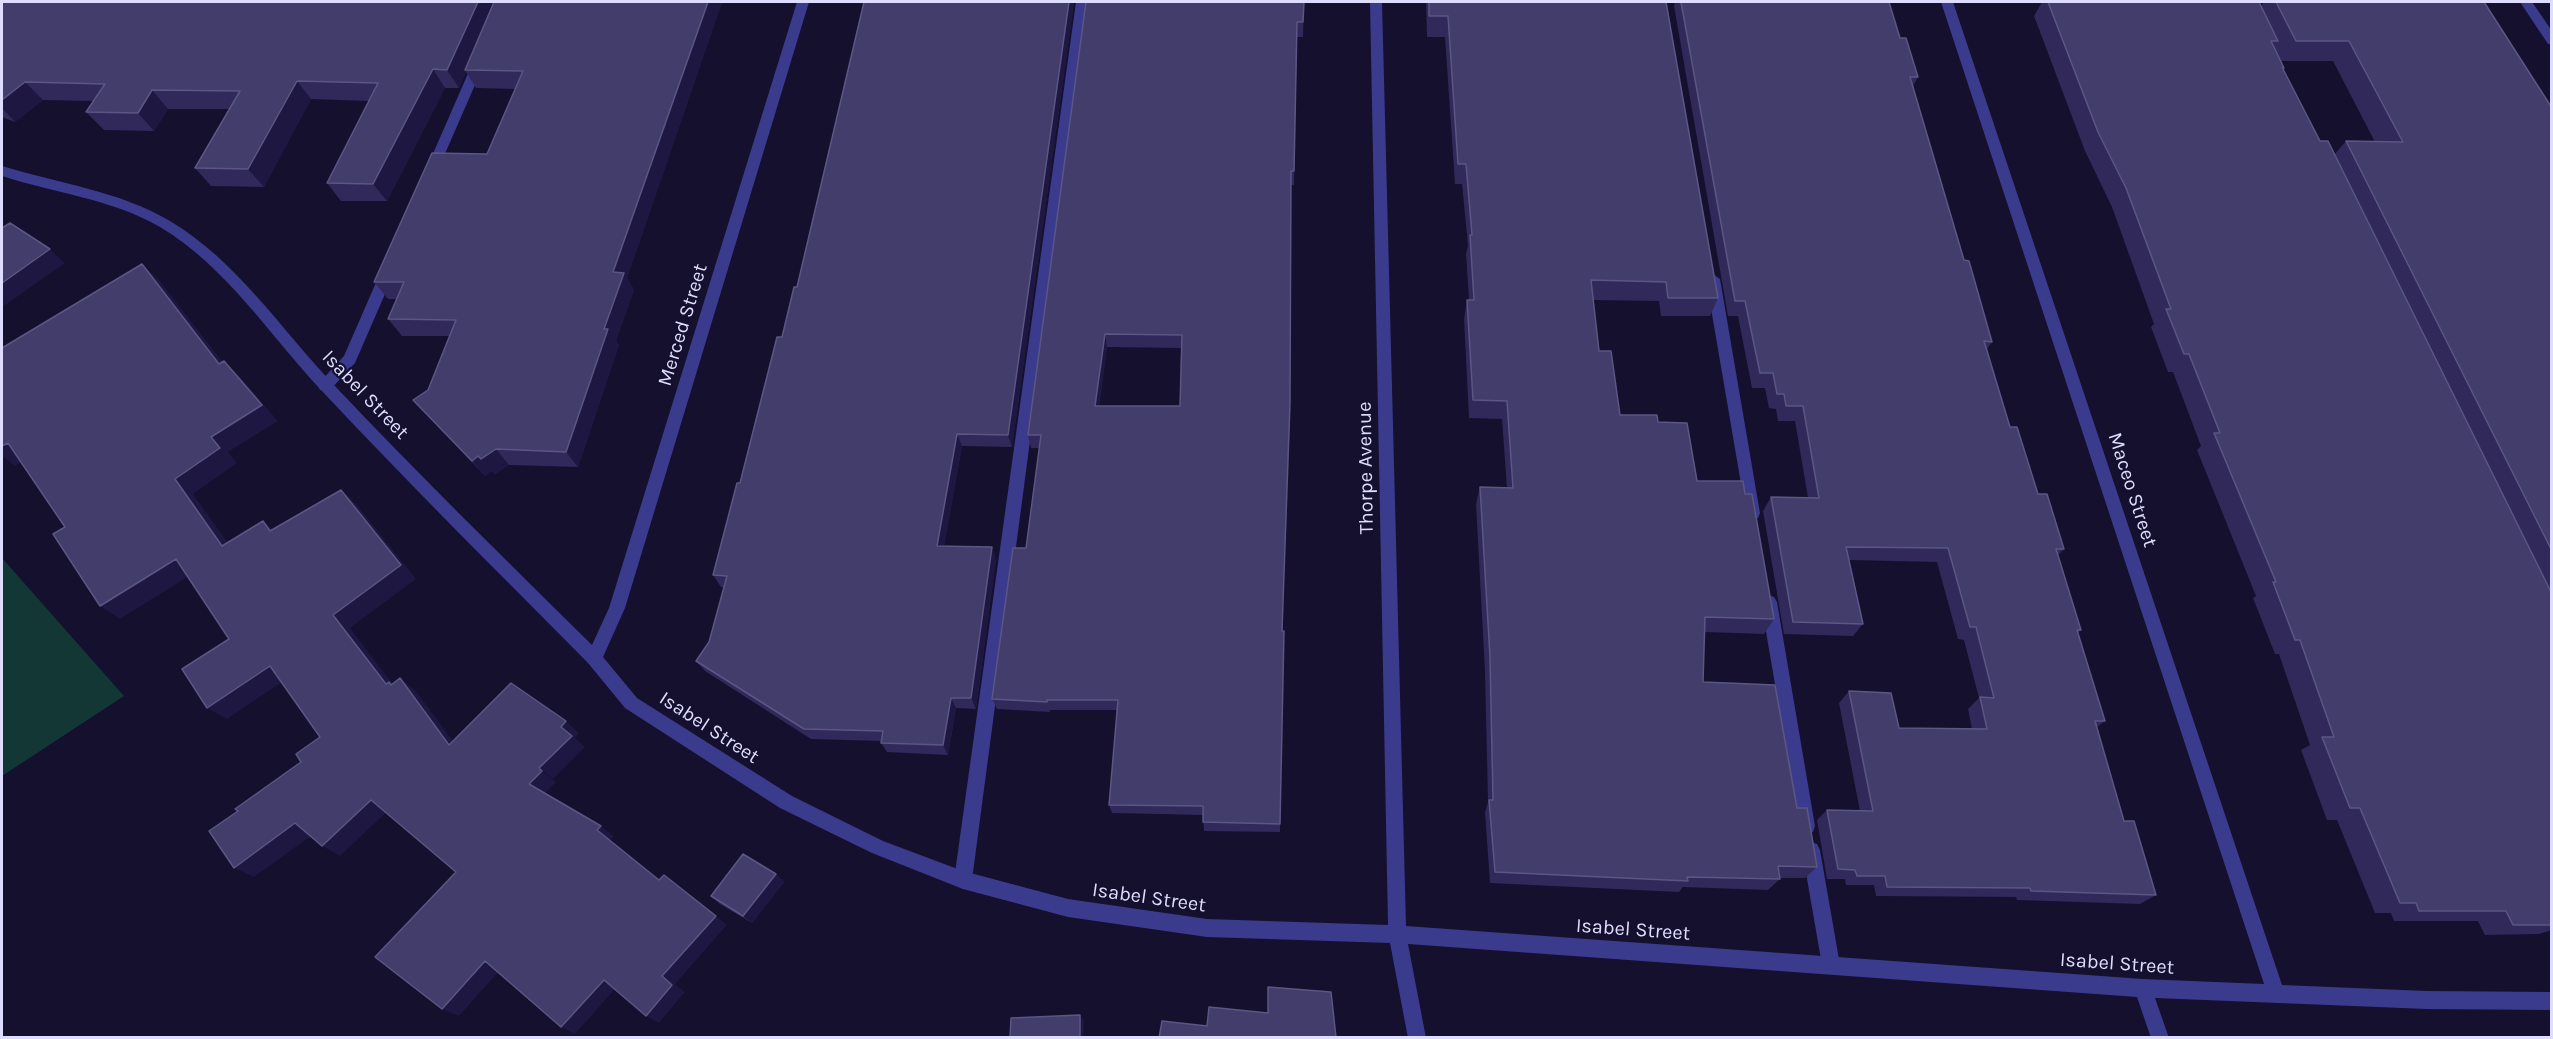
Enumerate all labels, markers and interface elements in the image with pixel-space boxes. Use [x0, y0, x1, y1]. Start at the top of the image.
street label: Merced Street [653, 261, 713, 389]
street label: Isabel Street [317, 345, 413, 445]
street label: Thorpe Avenue [1353, 401, 1379, 535]
street label: Maceo Street [2102, 430, 2162, 550]
street label: Isabel Street [654, 687, 764, 769]
street label: Isabel Street [1091, 878, 1207, 918]
street label: Isabel Street [1575, 914, 1691, 946]
street label: Isabel Street [2059, 948, 2175, 980]

